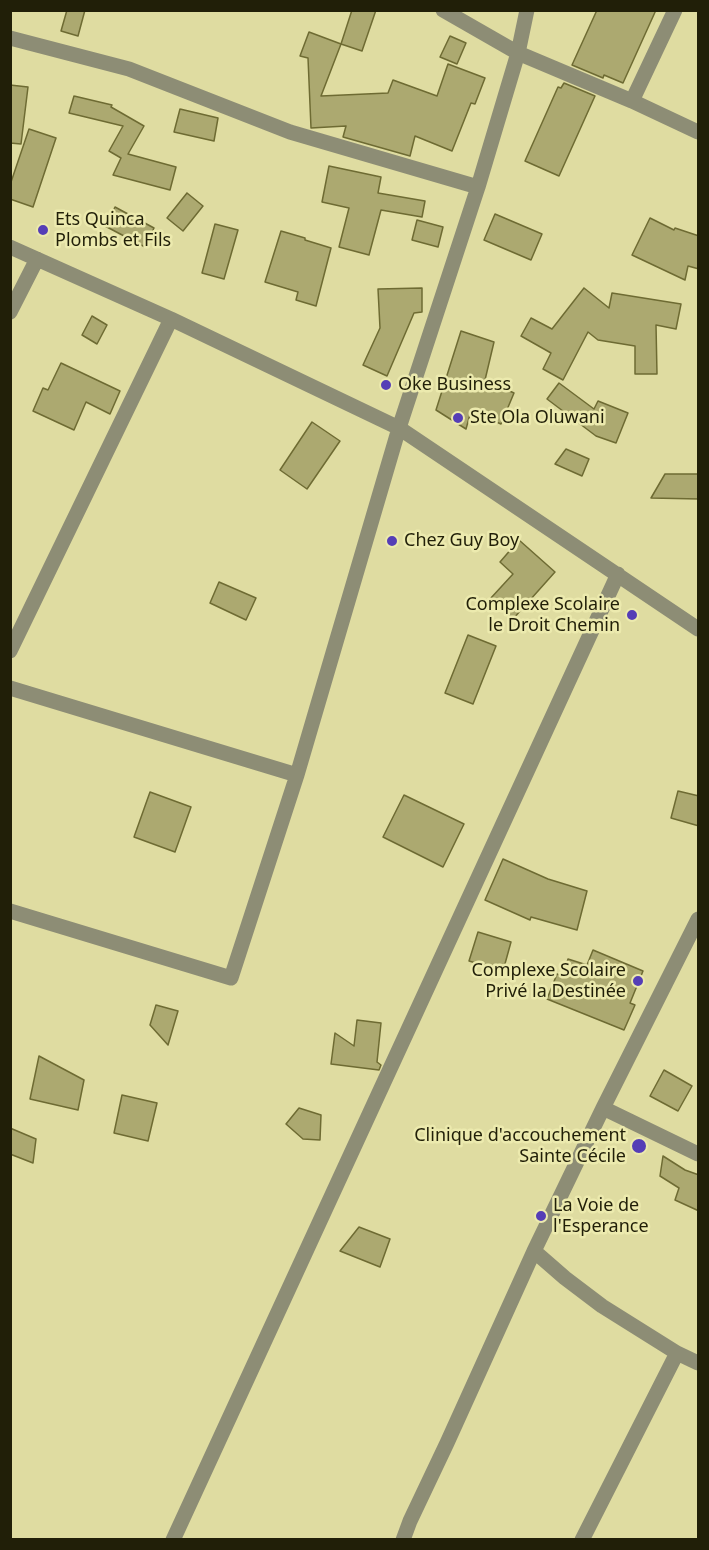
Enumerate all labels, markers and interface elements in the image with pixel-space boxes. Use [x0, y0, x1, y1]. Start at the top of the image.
place label: Ets Quinca Plombs et Fils [55, 209, 171, 252]
marker: Ets Quinca Plombs et Fils [36, 223, 50, 237]
place label: Oke Business [398, 374, 511, 396]
marker: Oke Business [379, 378, 393, 392]
place label: Ste Ola Oluwani [470, 407, 605, 429]
marker: Ste Ola Oluwani [451, 411, 465, 425]
place label: Chez Guy Boy [404, 530, 519, 552]
marker: Chez Guy Boy [385, 534, 399, 548]
place label: Complexe Scolaire le Droit Chemin [465, 594, 620, 636]
marker: Complexe Scolaire le Droit Chemin [625, 608, 639, 622]
place label: Complexe Scolaire Privé la Destinée [471, 960, 626, 1002]
marker: Complexe Scolaire Privé la Destinée [631, 974, 645, 988]
place label: Clinique d'accouchement Sainte Cécile [414, 1125, 626, 1168]
marker: Clinique d'accouchement Sainte Cécile [630, 1137, 648, 1155]
place label: La Voie de l'Esperance [553, 1195, 649, 1238]
marker: La Voie de l'Esperance [534, 1209, 548, 1223]

